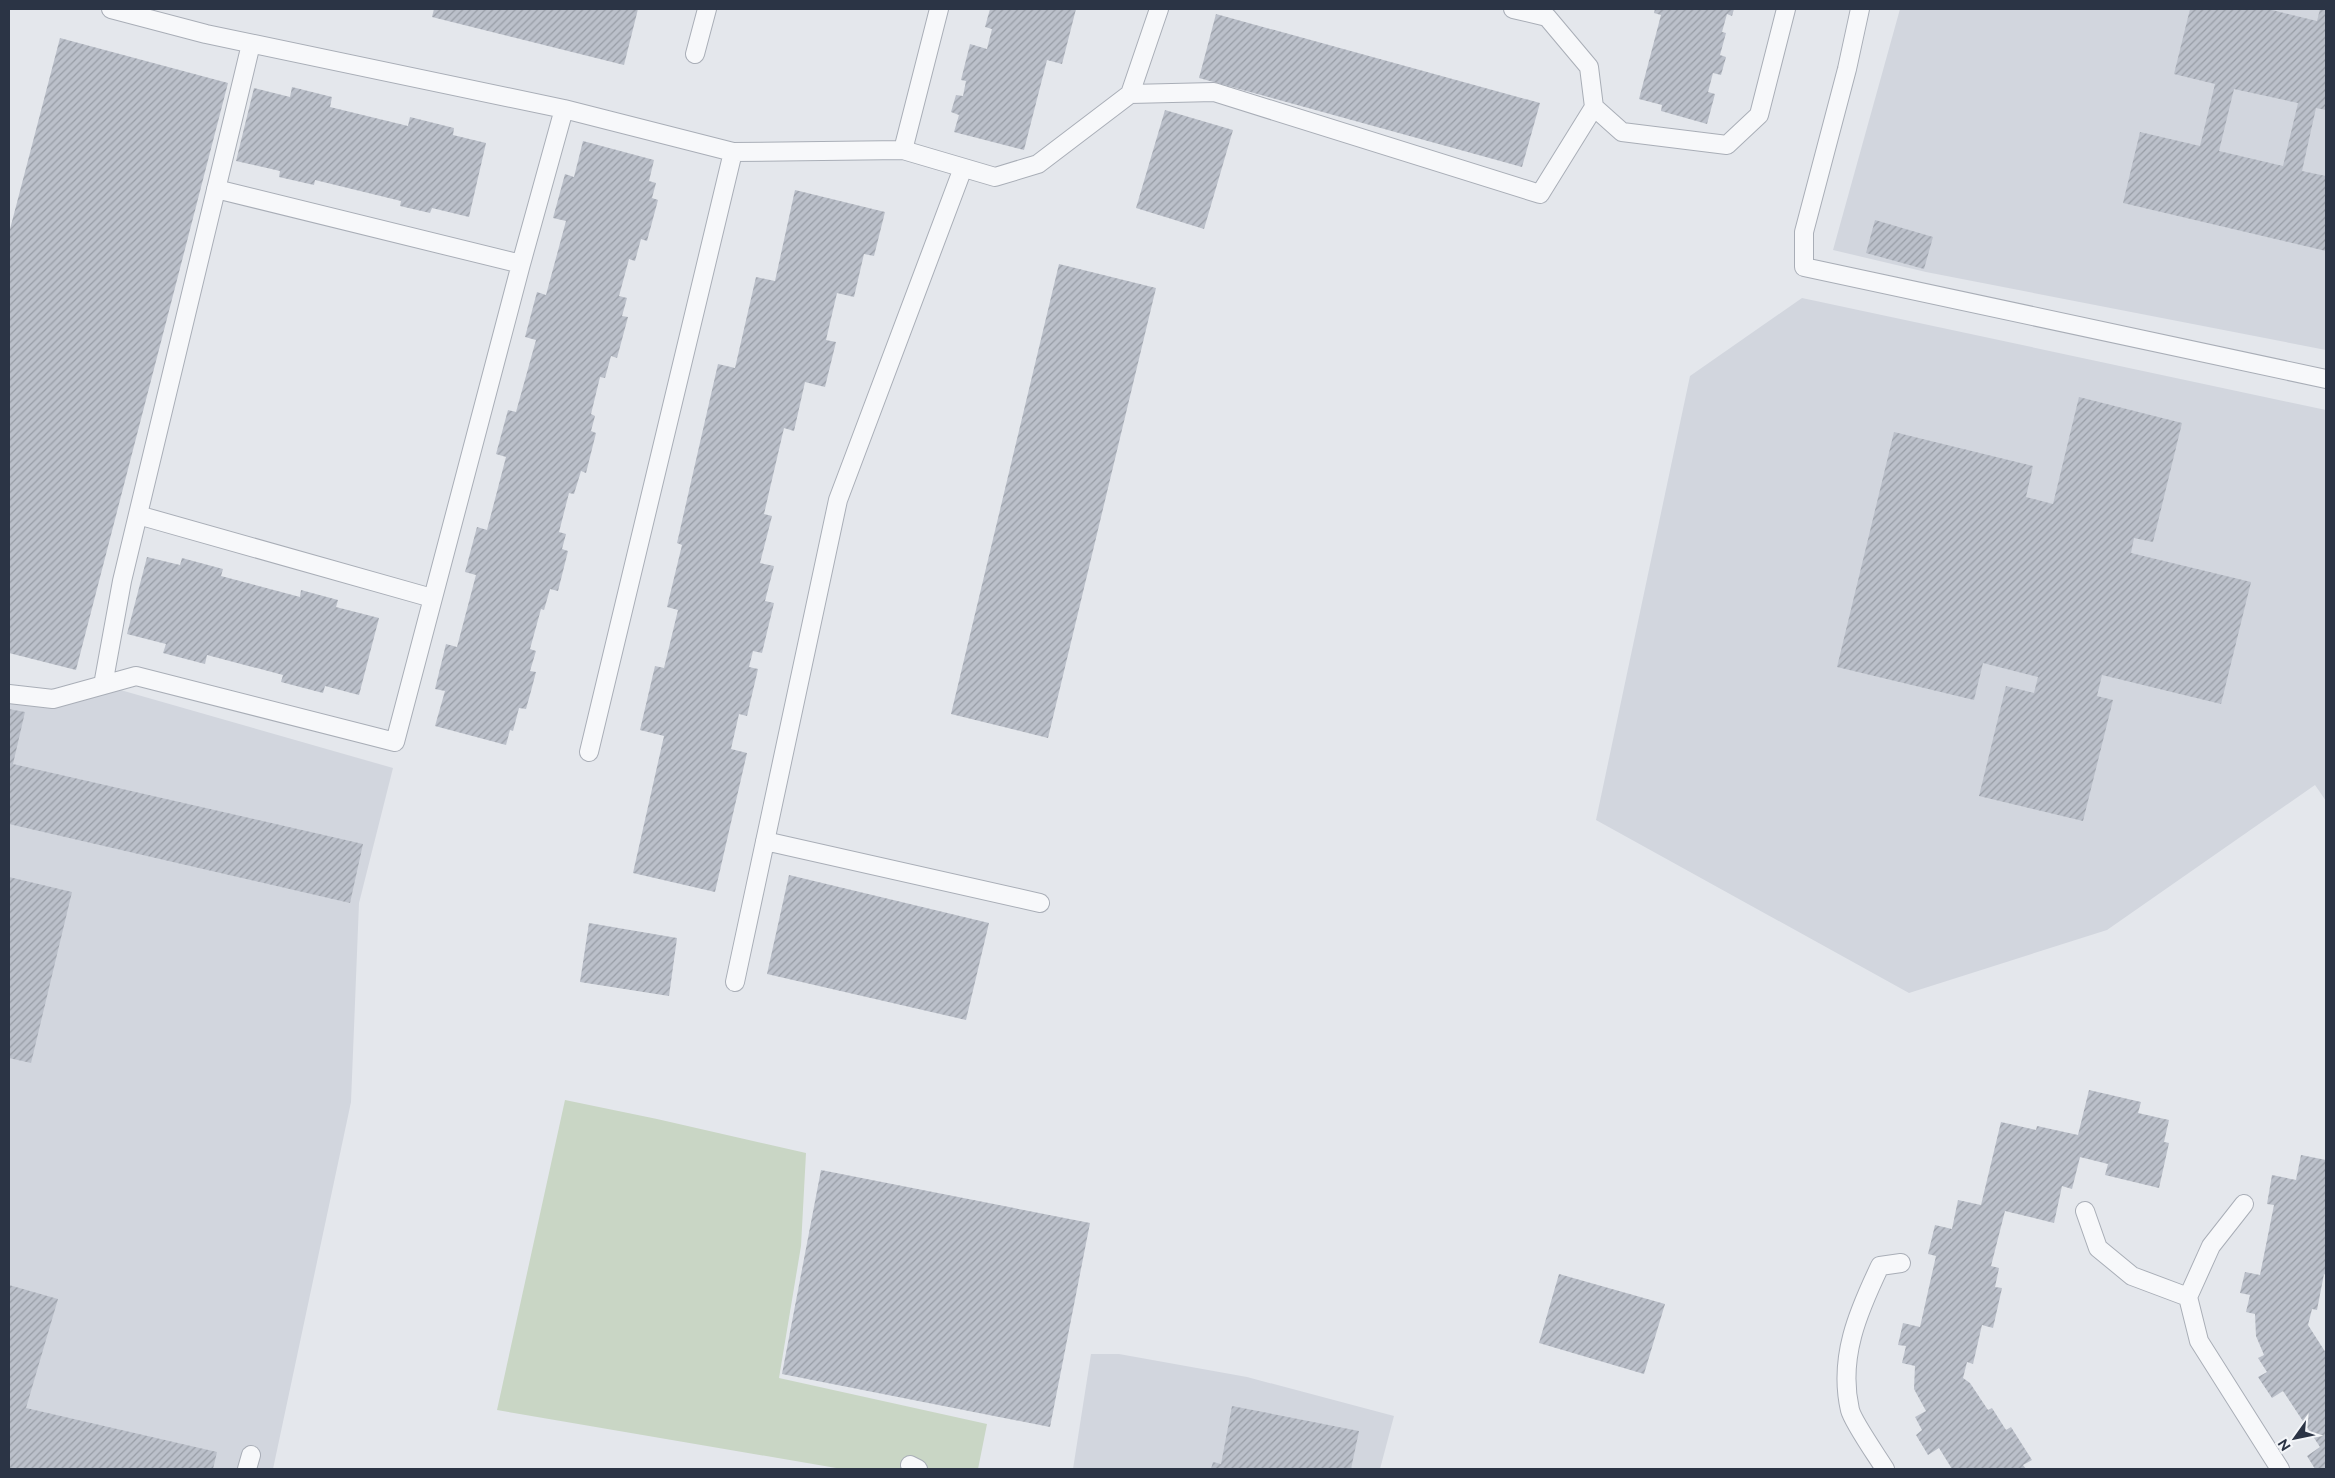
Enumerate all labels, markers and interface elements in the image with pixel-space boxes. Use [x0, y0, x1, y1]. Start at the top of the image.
north arrow [2270, 1413, 2320, 1463]
text: N [2274, 1436, 2294, 1454]

